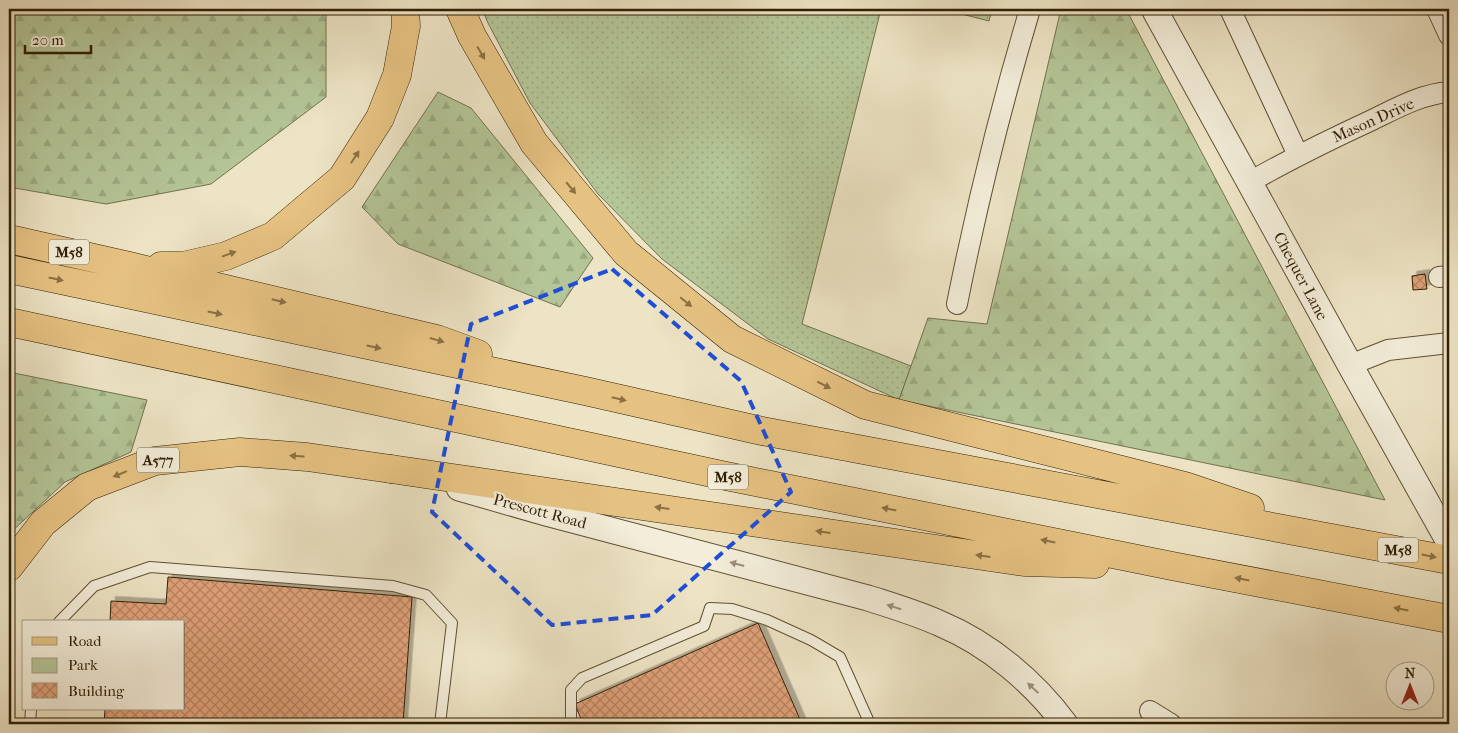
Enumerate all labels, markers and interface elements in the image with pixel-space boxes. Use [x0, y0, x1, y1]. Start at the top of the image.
scale bar [25, 22, 91, 54]
text: 20 m [32, 31, 64, 49]
one-way arrow [477, 46, 486, 59]
street label: Mason Drive [1329, 93, 1417, 147]
one-way arrow [351, 151, 360, 164]
one-way arrow [565, 181, 576, 194]
street label: Chequer Lane [1270, 229, 1332, 323]
road number: M58 [49, 240, 89, 264]
one-way arrow [222, 250, 237, 258]
one-way arrow [49, 276, 65, 284]
one-way arrow [679, 296, 692, 307]
one-way arrow [271, 297, 286, 305]
one-way arrow [208, 309, 223, 317]
one-way arrow [429, 336, 444, 344]
one-way arrow [367, 343, 383, 351]
one-way arrow [817, 381, 831, 389]
one-way arrow [611, 395, 626, 403]
road number: A577 [137, 448, 179, 472]
one-way arrow [289, 452, 305, 460]
road number: M58 [708, 464, 748, 490]
one-way arrow [112, 470, 127, 478]
street label: Prescott Road [491, 489, 589, 533]
one-way arrow [654, 504, 670, 512]
one-way arrow [881, 505, 896, 513]
one-way arrow [814, 527, 830, 535]
one-way arrow [1040, 537, 1056, 545]
road number: M58 [1378, 538, 1418, 562]
one-way arrow [975, 551, 991, 559]
one-way arrow [1421, 552, 1436, 560]
one-way arrow [730, 560, 745, 568]
one-way arrow [1234, 575, 1249, 583]
one-way arrow [886, 602, 901, 610]
one-way arrow [1393, 605, 1409, 613]
legend [22, 620, 185, 710]
text: Road [68, 632, 102, 650]
text: Park [68, 656, 98, 674]
north arrow [1386, 660, 1436, 710]
text: N [1405, 665, 1416, 682]
text: Building [68, 682, 125, 700]
one-way arrow [1027, 682, 1039, 694]

